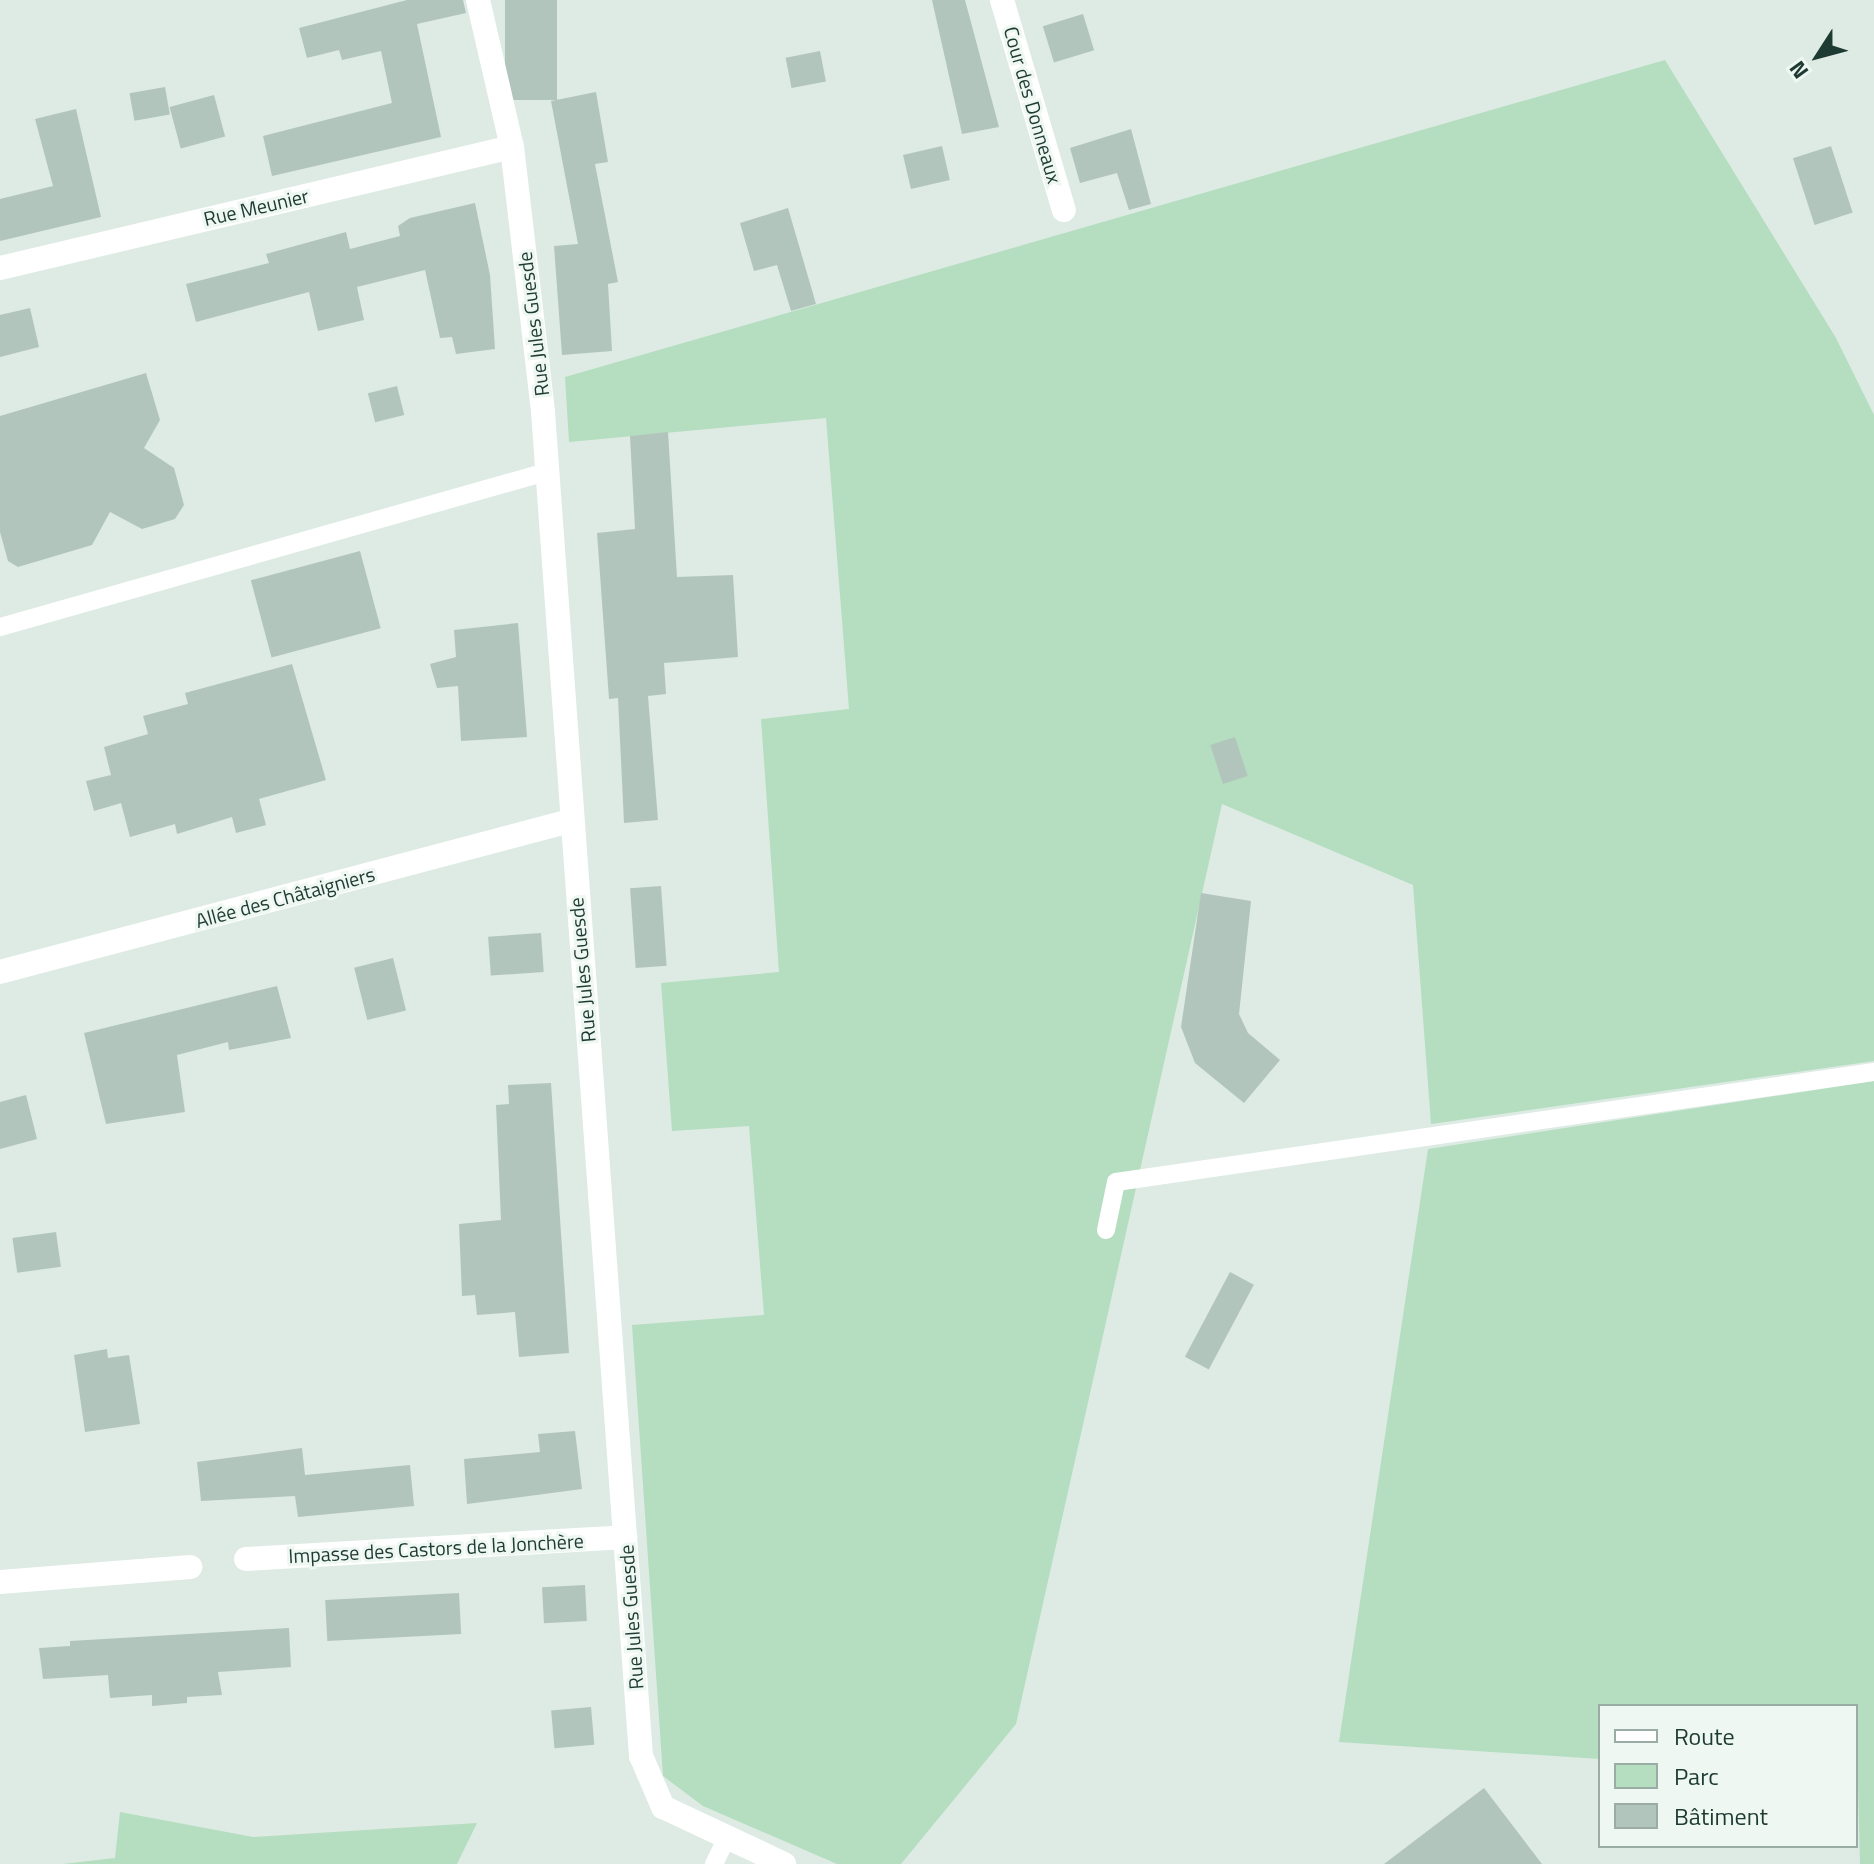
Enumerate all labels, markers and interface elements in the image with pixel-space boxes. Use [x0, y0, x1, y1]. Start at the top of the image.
north arrow [1778, 16, 1858, 96]
street label: Cour des Donneaux [999, 24, 1067, 186]
text: N [1780, 54, 1817, 86]
street label: Rue Meunier [201, 183, 311, 231]
street label: Rue Jules Guesde [512, 250, 554, 398]
street label: Allée des Châtaigniers [193, 861, 377, 933]
street label: Rue Jules Guesde [564, 897, 600, 1043]
street label: Impasse des Castors de la Jonchère [288, 1528, 584, 1568]
street label: Rue Jules Guesde [614, 1544, 648, 1690]
legend [1598, 1704, 1858, 1848]
text: Route [1674, 1718, 1735, 1754]
text: Parc [1674, 1758, 1719, 1794]
text: Bâtiment [1674, 1798, 1768, 1834]

